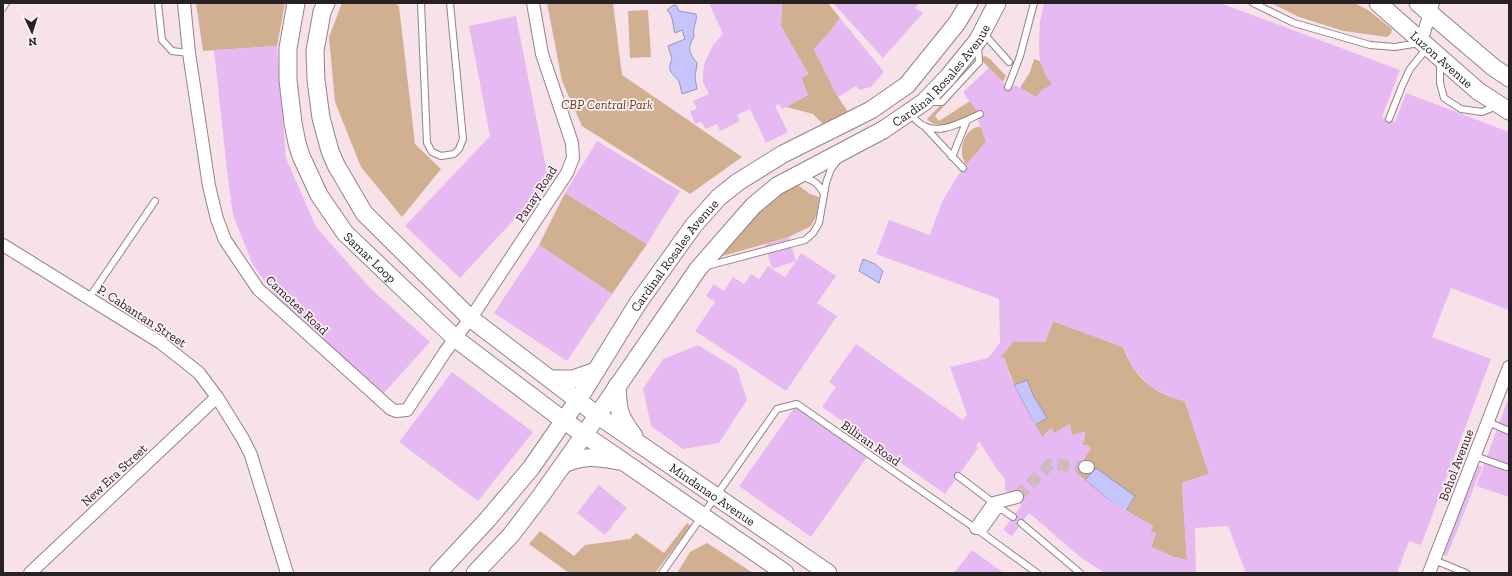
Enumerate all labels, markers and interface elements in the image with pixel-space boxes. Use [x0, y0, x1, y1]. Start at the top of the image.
north arrow [12, 12, 52, 52]
street label: Cardinal Rosales Avenue [889, 21, 992, 129]
street label: Luzon Avenue [1407, 28, 1476, 91]
text: N [27, 35, 37, 48]
park label: CBP Central Park [561, 97, 653, 112]
street label: Panay Road [512, 163, 560, 225]
street label: Cardinal Rosales Avenue [627, 196, 721, 314]
street label: Samar Loop [341, 229, 400, 286]
street label: Camotes Road [263, 272, 331, 338]
street label: P. Cabantan Street [95, 282, 190, 350]
street label: Biliran Road [839, 417, 903, 469]
street label: Bohol Avenue [1435, 427, 1477, 503]
street label: New Era Street [78, 441, 150, 509]
street label: Mindanao Avenue [667, 460, 758, 529]

